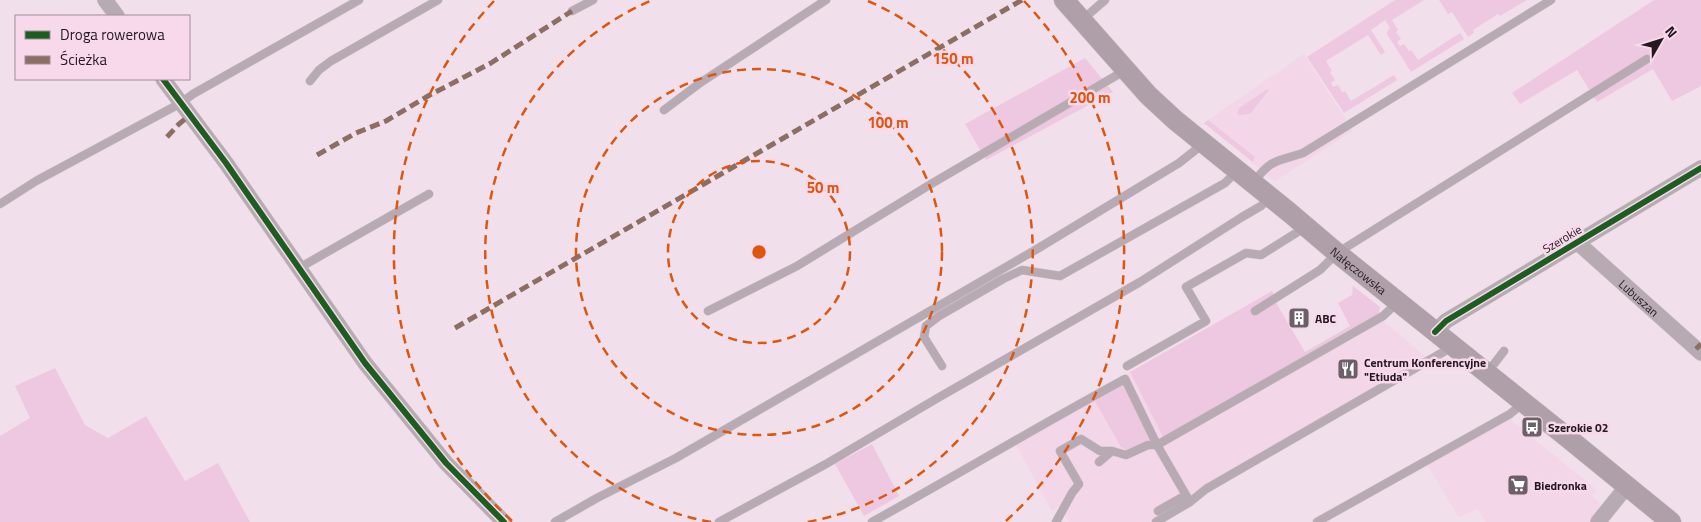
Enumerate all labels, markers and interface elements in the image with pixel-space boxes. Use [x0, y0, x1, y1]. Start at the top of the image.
legend [15, 15, 190, 80]
north arrow [1636, 15, 1686, 65]
text: N [1660, 21, 1683, 42]
text: Droga rowerowa [60, 23, 165, 46]
text: 150 m [932, 47, 974, 70]
text: Ścieżka [60, 48, 107, 71]
text: 200 m [1069, 86, 1111, 109]
text: 100 m [867, 111, 909, 134]
text: 50 m [807, 176, 839, 199]
street label: Szerokie [1539, 220, 1585, 258]
street label: Nałęczowska [1326, 242, 1391, 299]
centre of rings [750, 243, 768, 261]
street label: Lubuszan [1615, 274, 1663, 321]
building icon: ABC [1287, 306, 1311, 330]
place label: ABC [1315, 309, 1337, 328]
place label: Centrum Konferencyjne "Etiuda" [1364, 353, 1486, 386]
restaurant icon: Centrum Konferencyjne "Etiuda" [1336, 357, 1360, 381]
bus stop icon: Szerokie 02 [1520, 415, 1544, 439]
place label: Szerokie 02 [1548, 418, 1608, 437]
supermarket icon: Biedronka [1506, 473, 1530, 497]
place label: Biedronka [1534, 476, 1587, 495]

